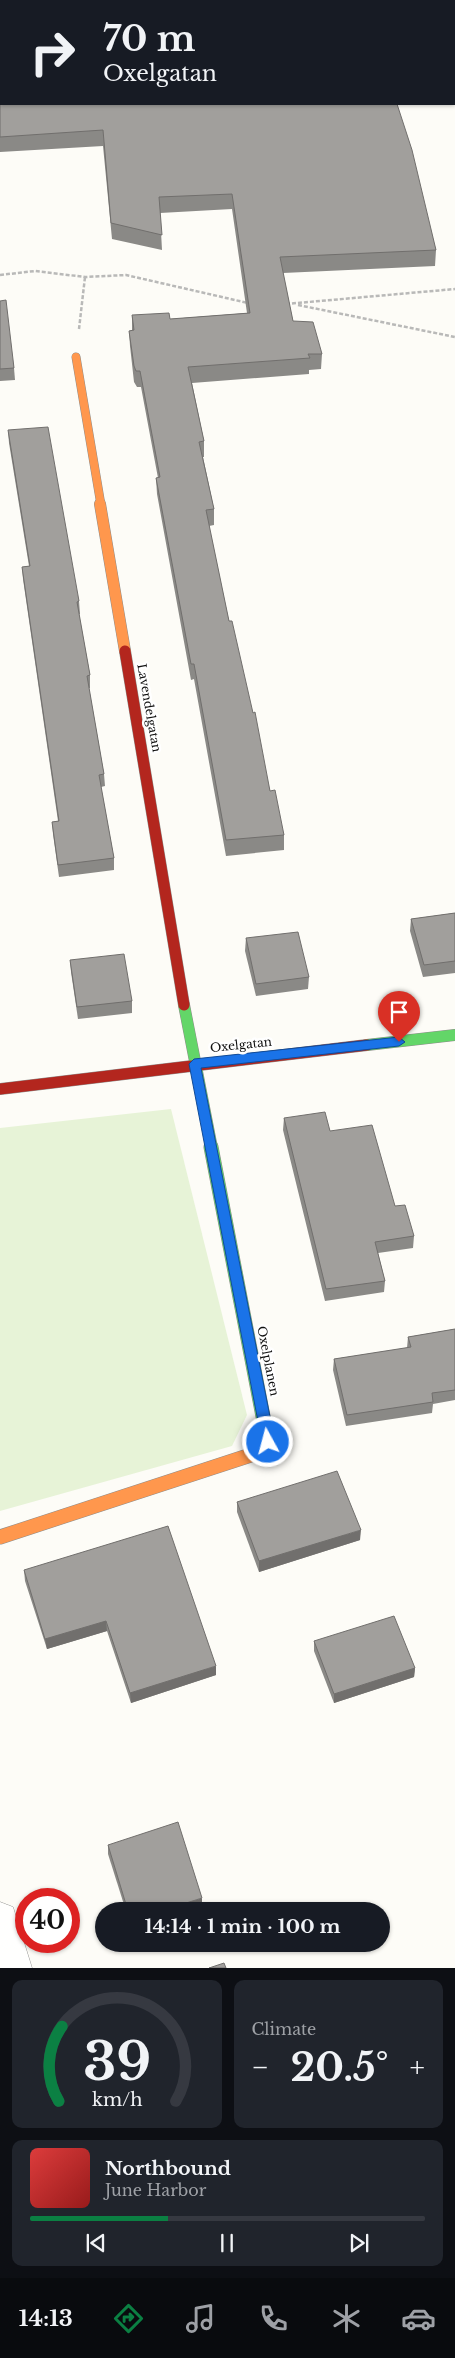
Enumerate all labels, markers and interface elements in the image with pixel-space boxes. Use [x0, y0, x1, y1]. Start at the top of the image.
text: 70 m [103, 17, 196, 60]
icon: right [20, 20, 85, 85]
text: Oxelgatan [103, 60, 217, 87]
street label: Lavendelgatan [134, 663, 165, 753]
pin [378, 991, 420, 1042]
icon: arrive [385, 998, 413, 1026]
street label: Oxelgatan [209, 1034, 273, 1055]
street label: Oxelplanen [254, 1325, 283, 1397]
position arrow [241, 1415, 293, 1467]
speed limit sign: 40 [15, 1888, 80, 1953]
text: 14:14 · 1 min · 100 m [144, 1915, 341, 1938]
text: Climate [252, 2019, 316, 2039]
text: 39 [83, 2030, 151, 2094]
text: 20.5° [291, 2044, 388, 2091]
text: − [252, 2050, 269, 2085]
text: + [410, 2050, 425, 2085]
text: km/h [91, 2089, 142, 2111]
text: Northbound [105, 2157, 231, 2180]
text: June Harbor [105, 2180, 206, 2200]
icon: previous [82, 2229, 110, 2257]
icon: pause [213, 2229, 241, 2257]
icon: next [345, 2229, 373, 2257]
icon: directions [111, 2301, 146, 2336]
icon: music [183, 2301, 218, 2336]
icon: phone [256, 2301, 291, 2336]
icon: climate [329, 2301, 364, 2336]
icon: car [401, 2301, 436, 2336]
text: 14:13 [19, 2305, 73, 2332]

